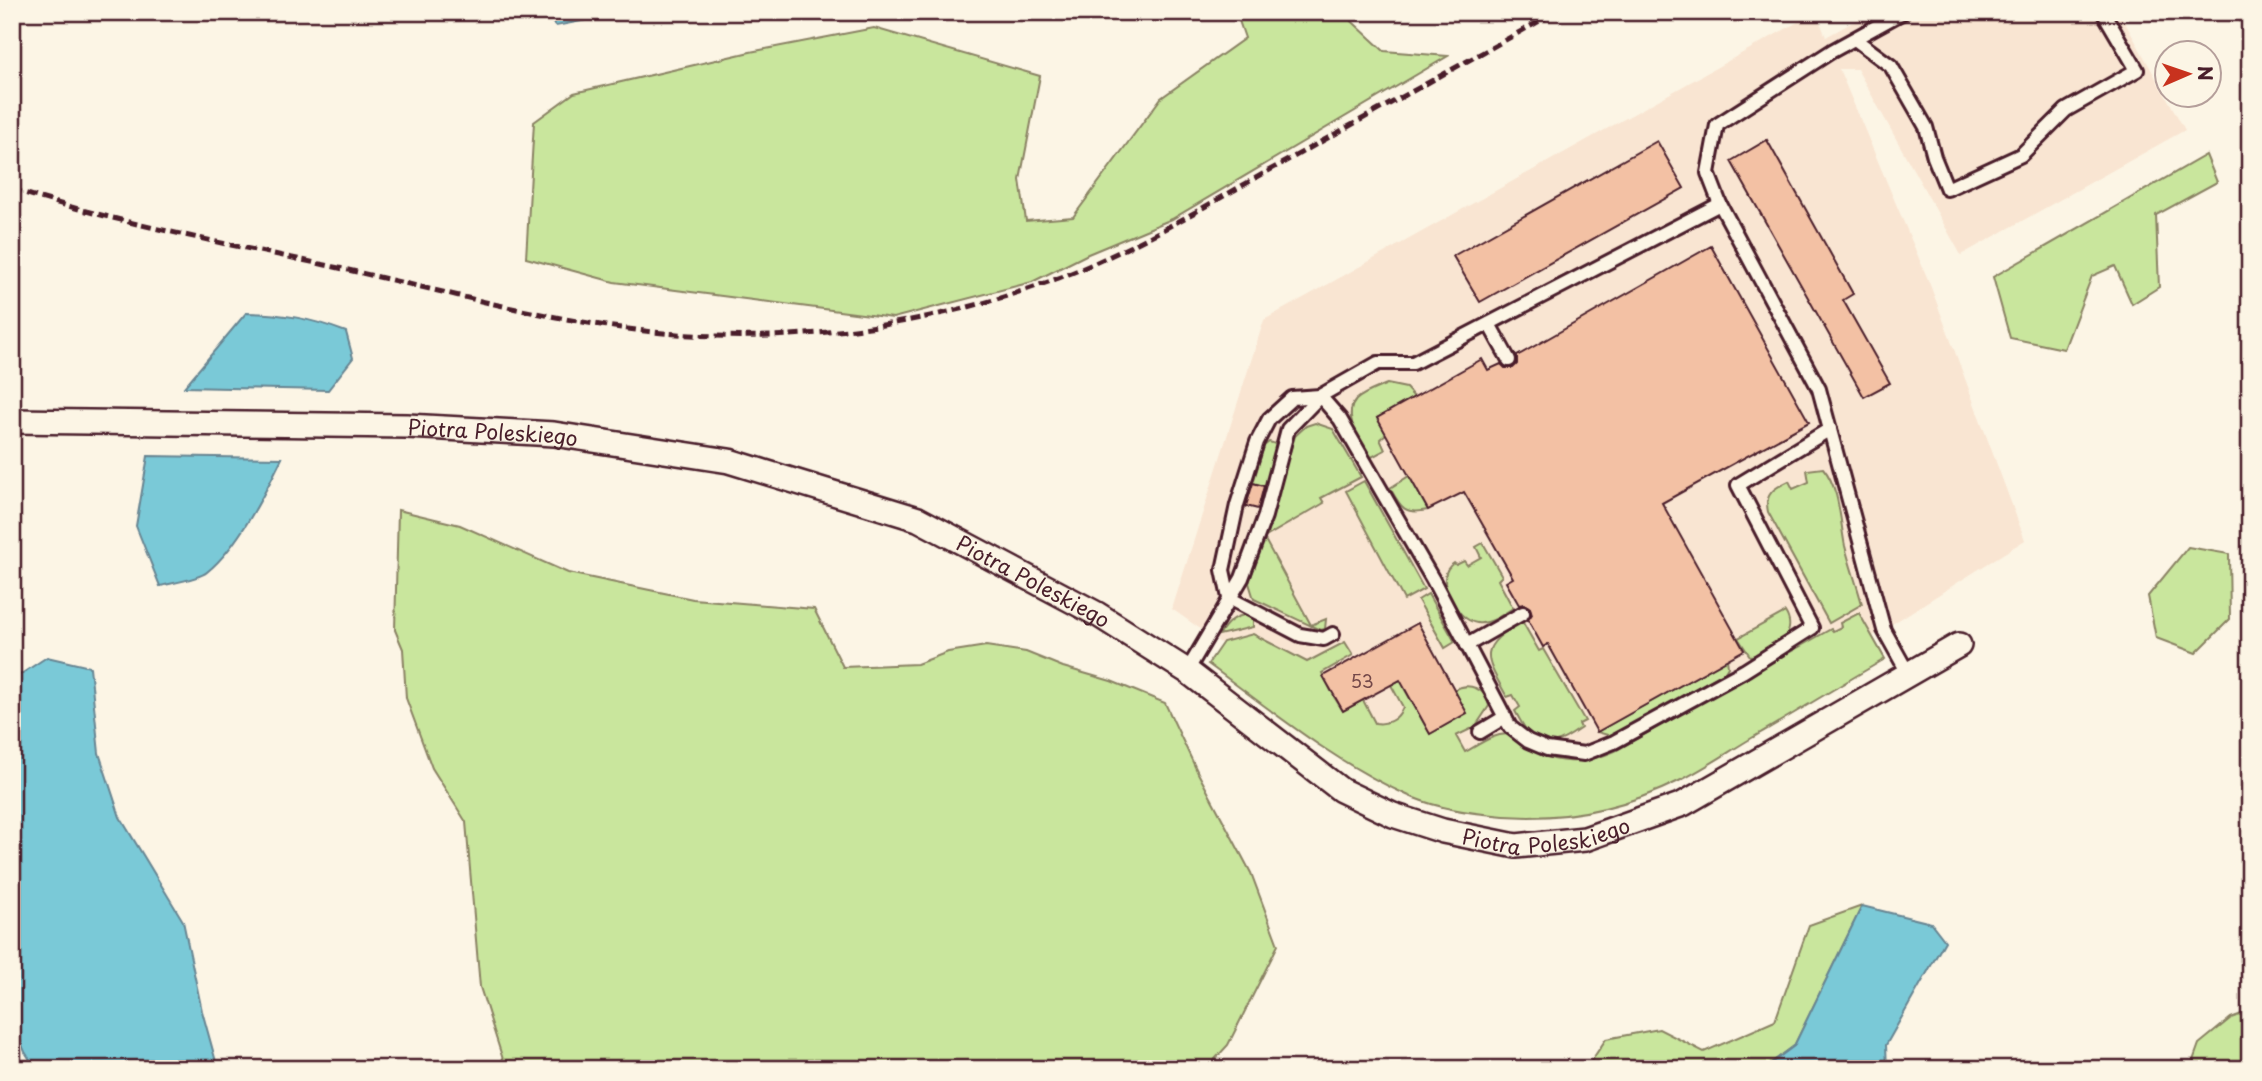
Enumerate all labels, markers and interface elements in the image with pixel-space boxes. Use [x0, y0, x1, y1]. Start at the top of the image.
north arrow [2154, 38, 2224, 108]
text: N [2192, 65, 2220, 81]
street label: Piotra Poleskiego [407, 410, 580, 453]
street label: Piotra Poleskiego [951, 526, 1117, 635]
house number: 53 [1350, 667, 1374, 694]
street label: Piotra Poleskiego [1459, 808, 1634, 863]

